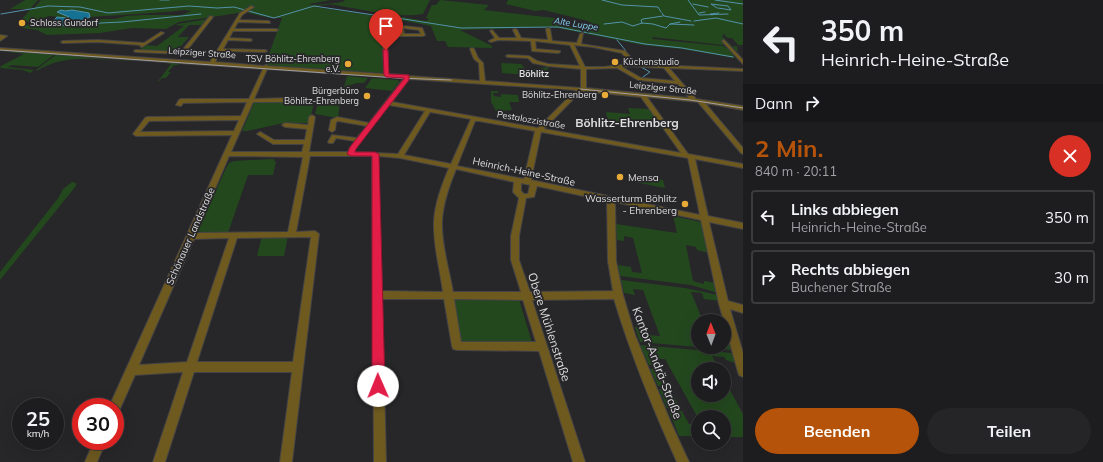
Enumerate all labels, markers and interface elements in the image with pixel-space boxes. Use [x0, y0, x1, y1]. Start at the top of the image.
pin [369, 9, 403, 50]
text: 350 m [821, 13, 904, 48]
water label: Alte Luppe [552, 14, 599, 32]
icon: arrive [375, 15, 397, 37]
icon: left [755, 16, 807, 68]
place label: Schloss Gundorf [30, 17, 99, 28]
marker: Schloss Gundorf [17, 18, 27, 28]
street label: Leipziger Straße [168, 45, 236, 60]
text: Heinrich-Heine-Straße [821, 48, 1009, 71]
place label: TSV Böhlitz-Ehrenberg e.V. [246, 53, 340, 74]
place label: Küchenstudio [623, 56, 679, 67]
marker: Küchenstudio [610, 57, 620, 67]
marker: TSV Böhlitz-Ehrenberg e.V. [343, 59, 353, 69]
district label: Böhlitz [519, 68, 549, 79]
street label: Leipziger Straße [629, 78, 698, 97]
place label: Bürgerbüro Böhlitz-Ehrenberg [284, 85, 359, 106]
place label: Böhlitz-Ehrenberg [522, 89, 597, 100]
marker: Böhlitz-Ehrenberg [600, 90, 610, 100]
marker: Bürgerbüro Böhlitz-Ehrenberg [362, 91, 372, 101]
icon: right [801, 92, 823, 114]
text: Dann [755, 94, 793, 113]
street label: Pestalozzistraße [496, 108, 566, 131]
district label: Böhlitz-Ehrenberg [575, 115, 679, 130]
text: 2 Min. [755, 133, 824, 163]
button: close [1049, 135, 1091, 177]
street label: Heinrich-Heine-Straße [471, 154, 576, 189]
text: 840 m · 20:11 [755, 163, 837, 179]
place label: Mensa [628, 171, 659, 184]
marker: Mensa [615, 172, 625, 182]
street label: Schönauer Landstraße [163, 186, 218, 287]
place label: Wasserturm Böhlitz - Ehrenberg [585, 192, 677, 217]
marker: Wasserturm Böhlitz - Ehrenberg [680, 199, 690, 209]
text: Links abbiegen [791, 200, 899, 219]
icon: left [757, 206, 779, 228]
text: 350 m [1045, 208, 1089, 227]
text: Heinrich-Heine-Straße [791, 219, 927, 235]
text: Rechts abbiegen [791, 260, 910, 279]
icon: right [757, 266, 779, 288]
text: 30 m [1054, 268, 1089, 287]
street label: Obere Mühlenstraße [525, 271, 574, 383]
text: Buchener Straße [791, 279, 892, 295]
street label: Kantor-Andrä-Straße [629, 305, 686, 421]
north arrow [691, 314, 731, 354]
map controls [691, 314, 731, 450]
button: sound [691, 362, 731, 402]
position arrow [357, 365, 399, 407]
speed limit sign: 30 [72, 398, 124, 450]
text: 25 [26, 406, 50, 431]
button: Beenden [755, 408, 919, 454]
button: Teilen [927, 408, 1091, 454]
button: search [691, 410, 731, 450]
text: km/h [27, 427, 49, 440]

